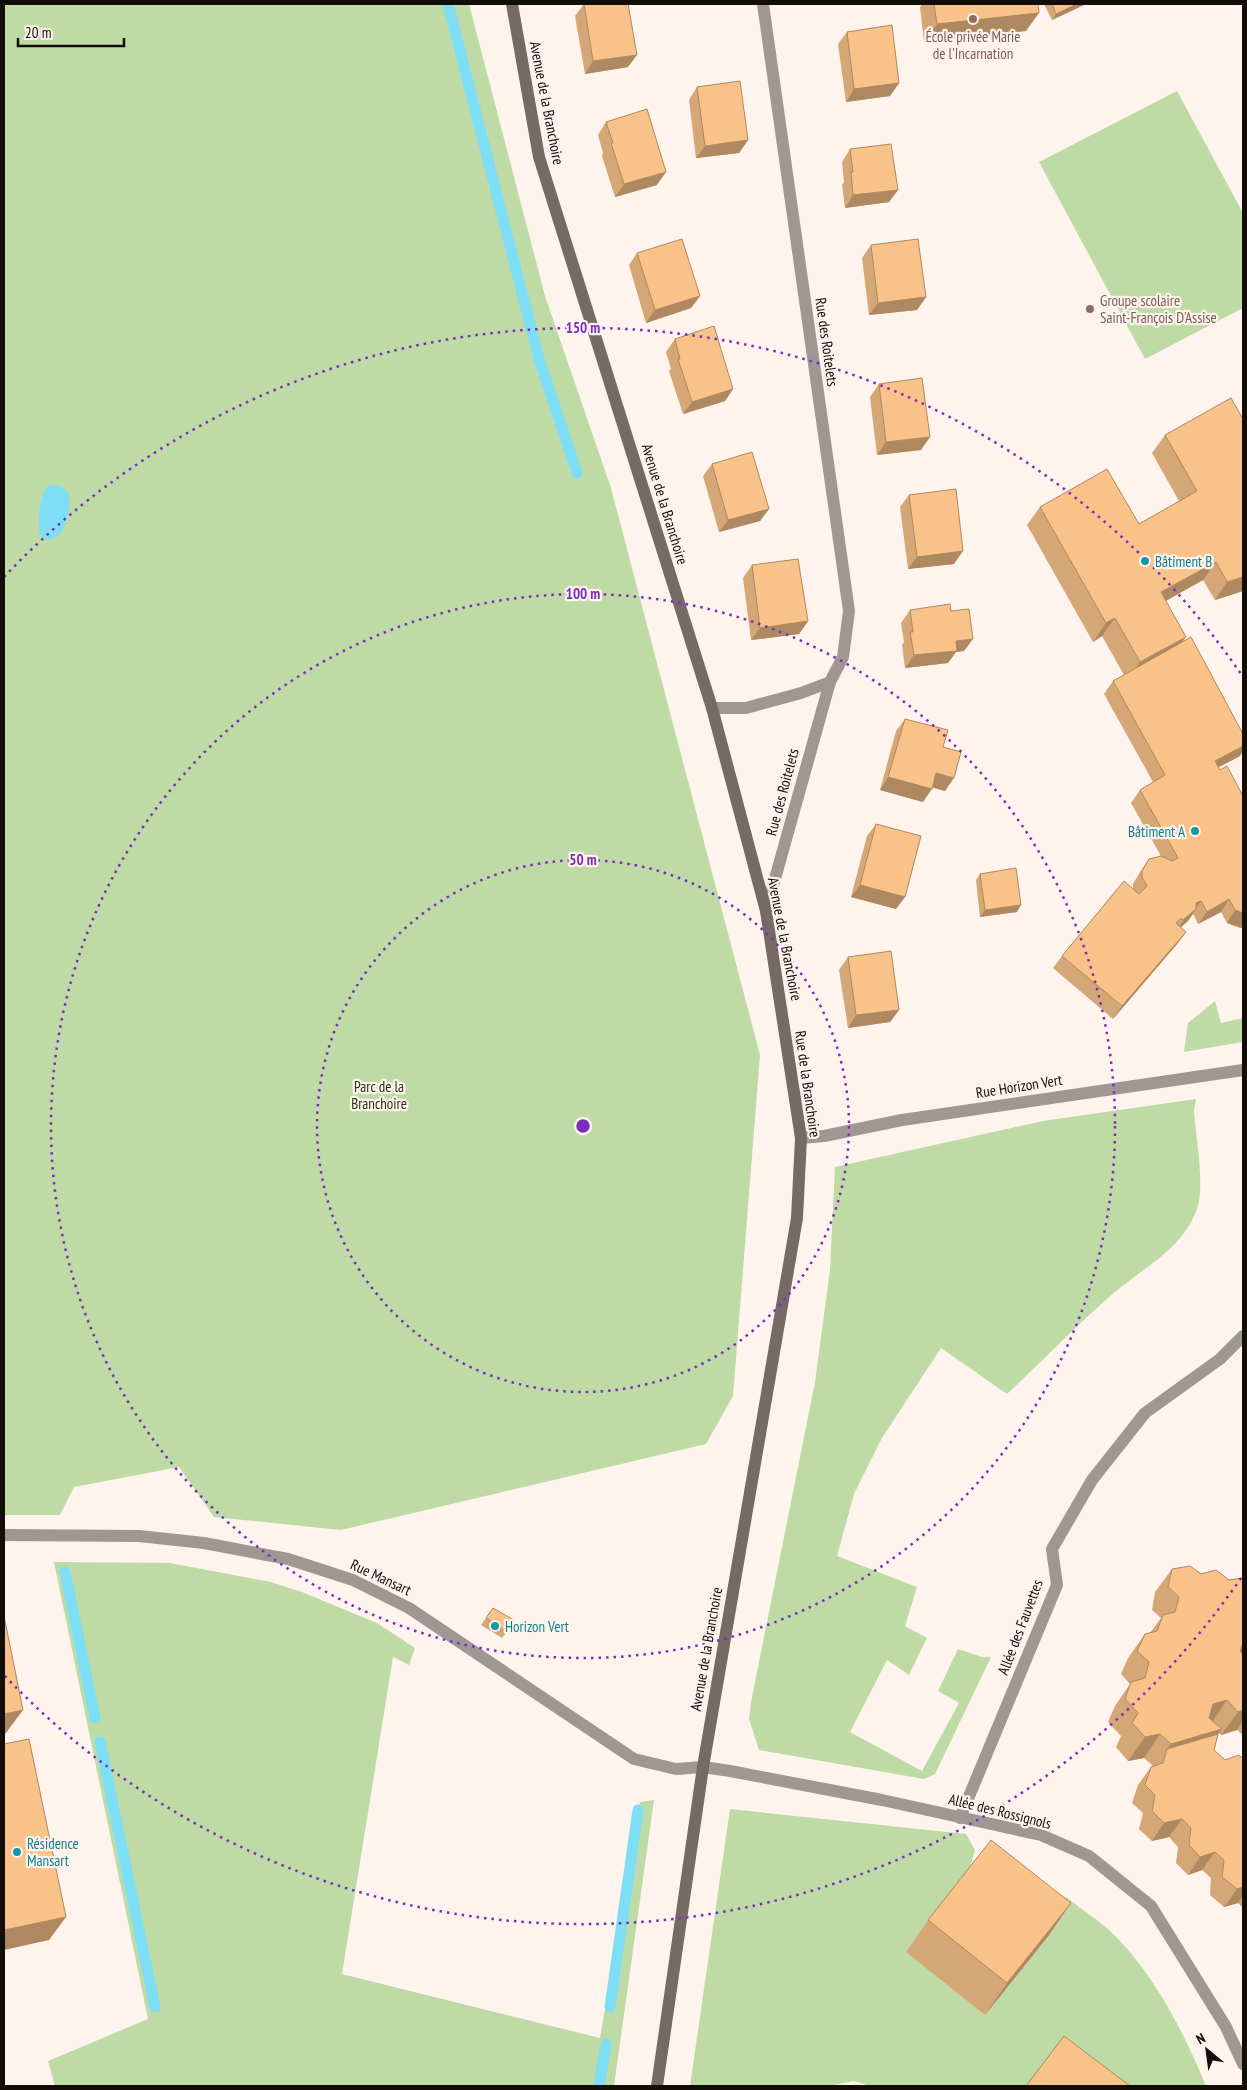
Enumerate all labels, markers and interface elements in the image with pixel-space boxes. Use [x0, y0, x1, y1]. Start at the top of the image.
marker: École privée Marie de l'Incarnation [967, 13, 979, 25]
scale bar [18, 15, 124, 47]
text: 20 m [25, 23, 51, 42]
place label: École privée Marie de l'Incarnation [925, 27, 1021, 63]
street label: Avenue de la Branchoire [526, 40, 568, 166]
place label: Groupe scolaire Saint-François D'Assise [1100, 291, 1217, 327]
street label: Rue des Roitelets [811, 296, 843, 388]
marker: Groupe scolaire Saint-François D'Assise [1084, 303, 1096, 315]
text: 150 m [566, 318, 600, 337]
street label: Avenue de la Branchoire [638, 441, 692, 567]
place label: Bâtiment B [1155, 552, 1212, 571]
marker: Bâtiment B [1139, 555, 1151, 567]
text: 100 m [566, 584, 600, 603]
street label: Rue des Roitelets [761, 746, 803, 838]
place label: Bâtiment A [1128, 822, 1186, 841]
marker: Bâtiment A [1189, 825, 1201, 837]
text: 50 m [569, 850, 597, 869]
street label: Avenue de la Branchoire [764, 876, 806, 1002]
street label: Rue de la Branchoire [791, 1030, 825, 1138]
street label: Rue Horizon Vert [975, 1070, 1063, 1102]
park label: Parc de la Branchoire [351, 1077, 407, 1113]
centre of rings [574, 1117, 592, 1135]
street label: Rue Mansart [348, 1555, 414, 1599]
street label: Allée des Fauvettes [993, 1577, 1047, 1677]
street label: Avenue de la Branchoire [686, 1586, 726, 1712]
place label: Horizon Vert [505, 1617, 569, 1636]
marker: Horizon Vert [489, 1620, 501, 1632]
street label: Allée des Rossignols [947, 1789, 1053, 1833]
place label: Résidence Mansart [27, 1834, 79, 1870]
marker: Résidence Mansart [11, 1846, 23, 1858]
north arrow [1182, 2025, 1232, 2075]
text: N [1193, 2029, 1208, 2048]

